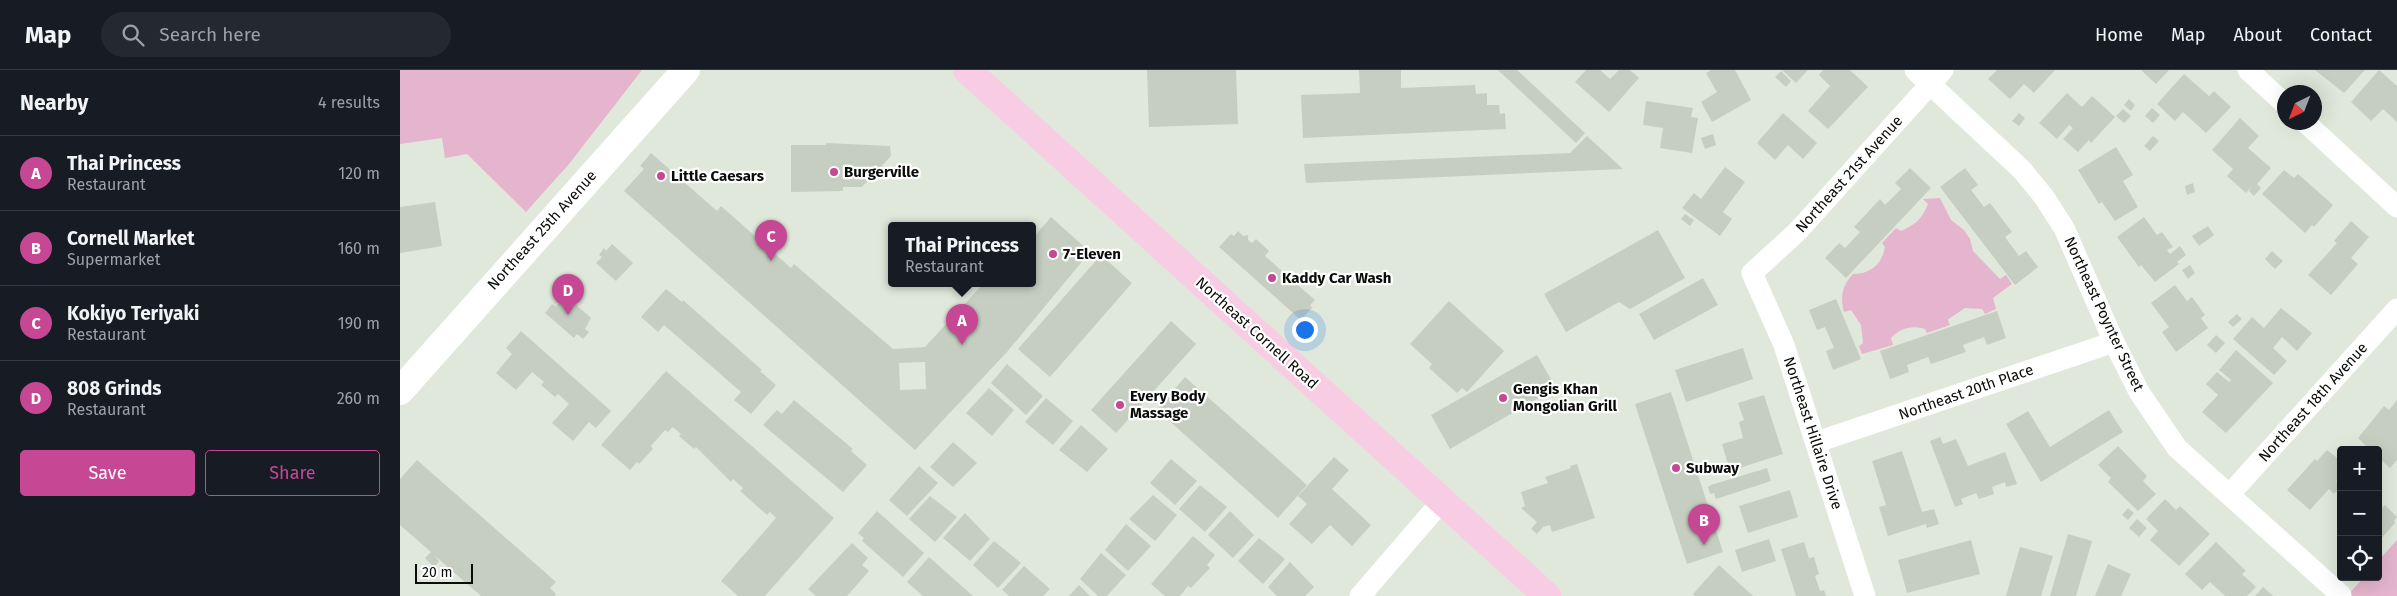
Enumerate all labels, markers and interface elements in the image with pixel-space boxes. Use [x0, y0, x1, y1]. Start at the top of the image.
search box [101, 12, 451, 57]
text: Map [25, 21, 71, 49]
icon: search [119, 21, 147, 49]
text: Search here [159, 23, 261, 46]
text: Home [2095, 24, 2143, 46]
text: Map [2171, 24, 2205, 46]
text: About [2233, 24, 2282, 46]
text: Contact [2310, 24, 2372, 46]
north arrow [2277, 85, 2322, 130]
text: Nearby [20, 90, 88, 116]
text: 4 results [318, 93, 380, 112]
street label: Northeast 21st Avenue [1792, 112, 1906, 236]
text: Thai Princess [67, 152, 181, 175]
place label: Burgerville [844, 163, 919, 181]
text: A [31, 164, 41, 183]
text: 120 m [338, 164, 380, 183]
marker: Burgerville [828, 166, 840, 178]
street label: Northeast 25th Avenue [484, 167, 600, 293]
place label: Little Caesars [671, 167, 764, 185]
marker: Little Caesars [655, 170, 667, 182]
text: Restaurant [67, 175, 146, 194]
pin: C [755, 220, 787, 261]
popup [888, 222, 1036, 287]
text: Cornell Market [67, 227, 195, 250]
text: Thai Princess [905, 234, 1019, 257]
street label: Northeast Poynter Street [2060, 234, 2148, 395]
text: B [31, 239, 41, 258]
text: 160 m [338, 239, 380, 258]
place label: 7-Eleven [1063, 245, 1121, 263]
marker: 7-Eleven [1047, 248, 1059, 260]
text: Supermarket [67, 250, 161, 269]
text: Restaurant [905, 257, 984, 276]
place label: Kaddy Car Wash [1282, 269, 1391, 287]
marker: Kaddy Car Wash [1266, 272, 1278, 284]
street label: Northeast Cornell Road [1192, 273, 1322, 393]
pin: D [552, 274, 584, 315]
text: Kokiyo Teriyaki [67, 302, 199, 325]
pin: A [946, 304, 978, 345]
text: C [31, 314, 41, 333]
text: 190 m [338, 314, 380, 333]
your location [1292, 317, 1318, 343]
text: Restaurant [67, 325, 146, 344]
street label: Northeast 18th Avenue [2255, 339, 2371, 465]
street label: Northeast Hillaire Drive [1780, 354, 1846, 512]
street label: Northeast 20th Place [1896, 360, 2036, 424]
text: 808 Grinds [67, 377, 161, 400]
place label: Gengis Khan Mongolian Grill [1513, 380, 1617, 415]
place label: Every Body Massage [1130, 387, 1206, 422]
text: D [31, 389, 41, 408]
text: 260 m [337, 389, 380, 408]
marker: Gengis Khan Mongolian Grill [1497, 392, 1509, 404]
marker: Every Body Massage [1114, 399, 1126, 411]
text: Restaurant [67, 400, 146, 419]
map controls [2337, 446, 2382, 581]
button: + [2337, 446, 2382, 491]
button: Save [20, 450, 195, 496]
button: Share [205, 450, 380, 496]
place label: Subway [1686, 459, 1739, 477]
marker: Subway [1670, 462, 1682, 474]
button: − [2337, 491, 2382, 536]
pin: B [1688, 504, 1720, 545]
button: locate [2337, 536, 2382, 581]
scale bar [415, 561, 472, 584]
text: 20 m [422, 564, 452, 581]

